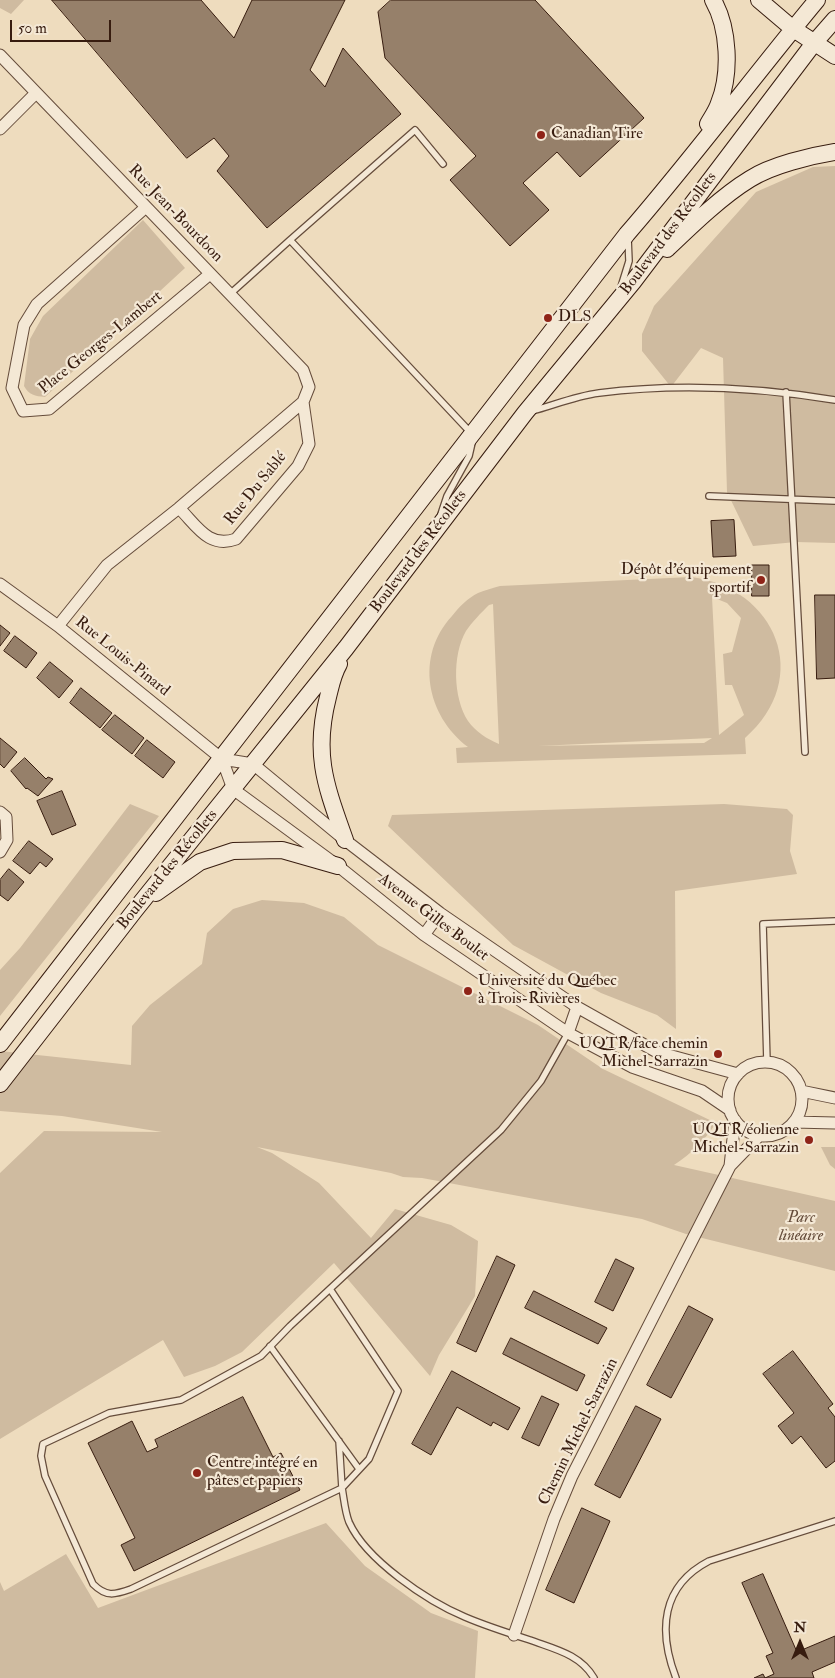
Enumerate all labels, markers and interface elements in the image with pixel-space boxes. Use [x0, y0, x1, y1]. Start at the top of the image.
scale bar [12, 10, 114, 42]
text: 50 m [18, 19, 47, 38]
place label: Canadian Tire [551, 125, 643, 145]
marker: Canadian Tire [535, 129, 547, 141]
street label: Rue Jean-Bourdoon [124, 161, 226, 267]
street label: Boulevard des Récollets [617, 169, 721, 299]
street label: Place Georges-Lambert [35, 287, 167, 399]
place label: DLS [558, 308, 591, 328]
marker: DLS [542, 312, 554, 324]
street label: Rue Du Sablé [221, 449, 291, 529]
street label: Boulevard des Récollets [367, 487, 471, 617]
place label: Dépôt d'équipement sportif [621, 561, 751, 599]
marker: Dépôt d'équipement sportif [755, 574, 767, 586]
street label: Rue Louis-Pinard [71, 613, 173, 701]
street label: Boulevard des Récollets [114, 806, 222, 934]
street label: Avenue Gilles Boulet [374, 870, 492, 966]
place label: Université du Québec à Trois-Rivières [478, 972, 617, 1010]
marker: Université du Québec à Trois-Rivières [462, 985, 474, 997]
place label: UQTR/face chemin Michel-Sarrazin [579, 1035, 708, 1073]
marker: UQTR/face chemin Michel-Sarrazin [712, 1048, 724, 1060]
place label: UQTR/éolienne Michel-Sarrazin [692, 1121, 799, 1159]
marker: UQTR/éolienne Michel-Sarrazin [803, 1134, 815, 1146]
park label: Parc linéaire [779, 1209, 823, 1247]
street label: Chemin Michel-Sarrazin [535, 1355, 623, 1509]
place label: Centre intégré en pâtes et papiers [207, 1454, 318, 1492]
marker: Centre intégré en pâtes et papiers [191, 1467, 203, 1479]
north arrow [775, 1618, 825, 1668]
text: N [794, 1619, 806, 1636]

